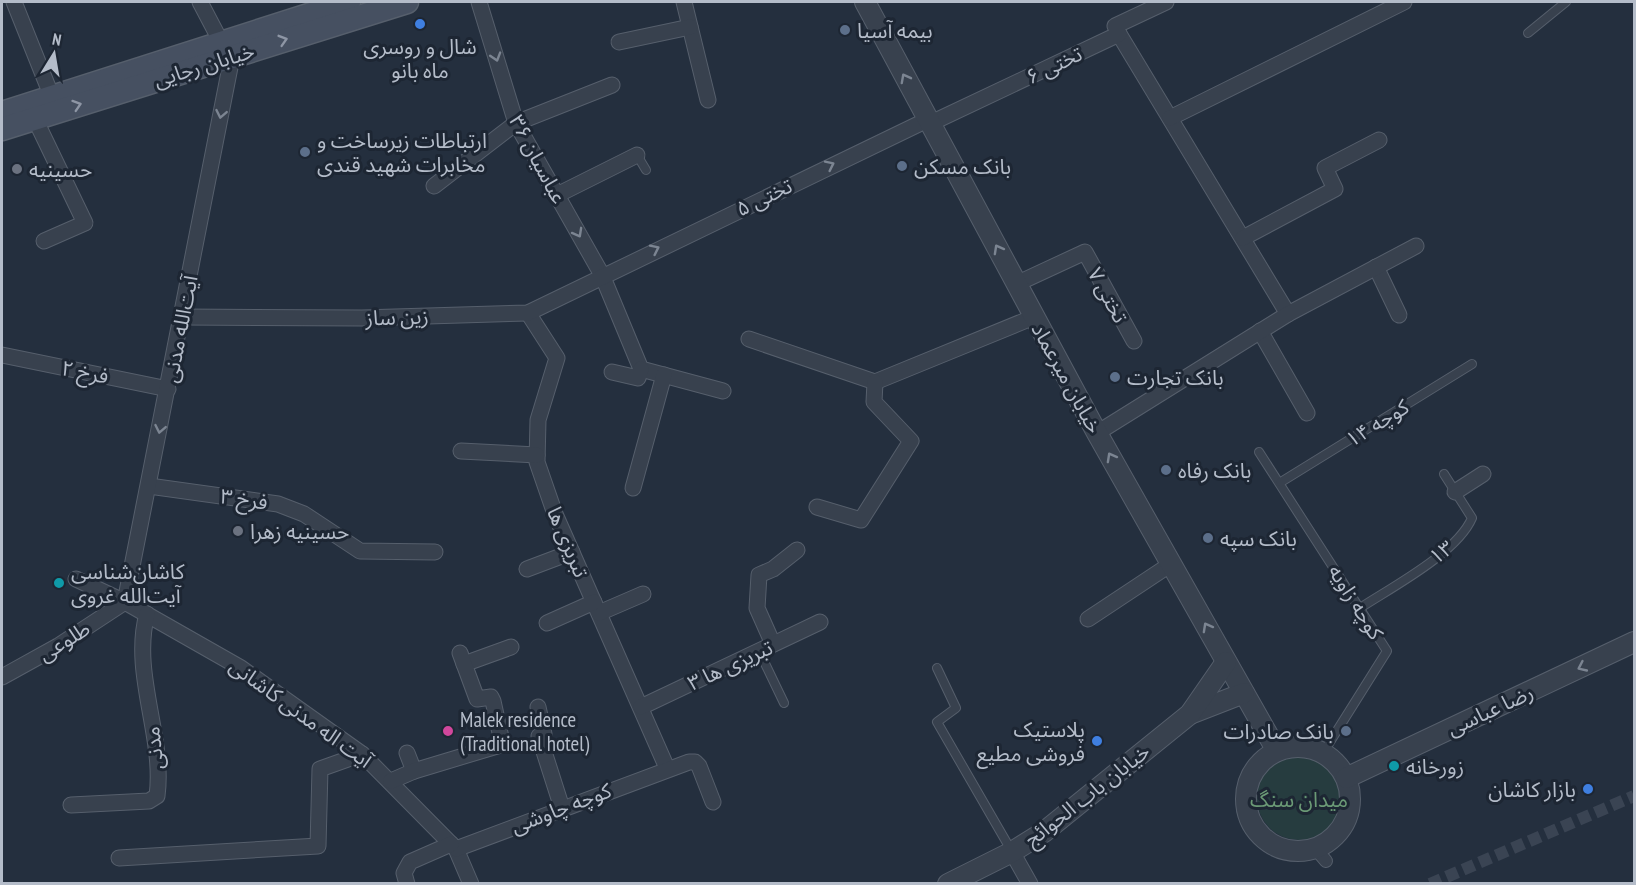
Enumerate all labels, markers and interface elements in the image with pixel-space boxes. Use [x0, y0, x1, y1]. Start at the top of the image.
marker: شال و روسری ماه بانو [413, 17, 427, 31]
place label: بیمه آسیا [857, 17, 933, 44]
marker: بیمه آسیا [838, 23, 852, 37]
north arrow [24, 24, 84, 84]
text: N [51, 29, 63, 50]
place label: شال و روسری ماه بانو [363, 33, 477, 84]
one-way arrow [277, 35, 288, 48]
street label: خیابان رجایی [150, 37, 258, 93]
street label: تختی ۶ [1021, 40, 1087, 90]
one-way arrow [489, 52, 501, 62]
one-way arrow [901, 74, 912, 84]
one-way arrow [71, 100, 82, 113]
one-way arrow [215, 109, 228, 119]
street label: عباسیان ۳۶ [503, 110, 573, 208]
place label: ارتباطات زیرساخت و مخابرات شهید قندی [317, 127, 487, 178]
marker: ارتباطات زیرساخت و مخابرات شهید قندی [298, 145, 312, 159]
place label: بانک مسکن [914, 153, 1011, 180]
place label: حسینیه [29, 156, 92, 183]
marker: بانک مسکن [895, 159, 909, 173]
one-way arrow [824, 161, 835, 173]
marker: حسینیه [10, 162, 24, 176]
street label: تختی ۵ [731, 172, 797, 222]
one-way arrow [571, 227, 582, 237]
one-way arrow [648, 245, 659, 257]
one-way arrow [993, 245, 1005, 256]
street label: تختی ۷ [1082, 262, 1134, 328]
street label: آیت‌الله مدنی [156, 272, 204, 385]
street label: زین ساز [364, 302, 429, 332]
street label: خیابان میرعماد [1026, 318, 1108, 438]
street label: فرخ ۲ [59, 354, 111, 392]
place label: بانک تجارت [1127, 364, 1224, 391]
marker: بانک تجارت [1108, 370, 1122, 384]
street label: کوچه ۱۴ [1340, 393, 1414, 453]
one-way arrow [154, 424, 167, 434]
one-way arrow [1107, 453, 1118, 464]
place label: بانک رفاه [1178, 457, 1251, 484]
marker: بانک رفاه [1159, 463, 1173, 477]
street label: فرخ ۳ [218, 482, 269, 518]
street label: تبریزی ها [541, 503, 595, 581]
place label: حسینیه زهرا [250, 518, 349, 545]
marker: حسینیه زهرا [231, 524, 245, 538]
place label: بانک سپه [1220, 525, 1297, 552]
marker: بانک سپه [1201, 531, 1215, 545]
street label: ۱۳ [1423, 534, 1459, 570]
place label: کاشان‌شناسی آیت‌الله غروی [71, 558, 185, 609]
street label: کوچه زاویه [1322, 559, 1390, 645]
marker: کاشان‌شناسی آیت‌الله غروی [52, 576, 66, 590]
street label: طلوعی [33, 615, 95, 667]
one-way arrow [1203, 623, 1214, 633]
street label: تبریزی ها ۳ [683, 634, 777, 696]
street label: آیت اله مدنی کاشانی [224, 652, 378, 774]
one-way arrow [1577, 660, 1588, 672]
street label: رضا عباسی [1442, 678, 1538, 742]
place label: Malek residence (Traditional hotel) [460, 706, 589, 757]
place label: پلاستیک فروشی مطیع [977, 716, 1085, 769]
place label: بانک صادرات [1224, 718, 1334, 745]
marker: Malek residence (Traditional hotel) [441, 724, 455, 738]
marker: بانک صادرات [1339, 724, 1353, 738]
street label: مدنی [138, 725, 170, 771]
marker: پلاستیک فروشی مطیع [1090, 734, 1104, 748]
street label: خیابان باب الحوائج [1019, 738, 1156, 854]
place label: زورخانه [1406, 753, 1464, 780]
marker: زورخانه [1387, 759, 1401, 773]
street label: کوچه چاوشی [507, 776, 615, 840]
place label: بازار کاشان [1488, 776, 1576, 803]
marker: بازار کاشان [1581, 782, 1595, 796]
park label: میدان سنگ [1250, 786, 1348, 813]

